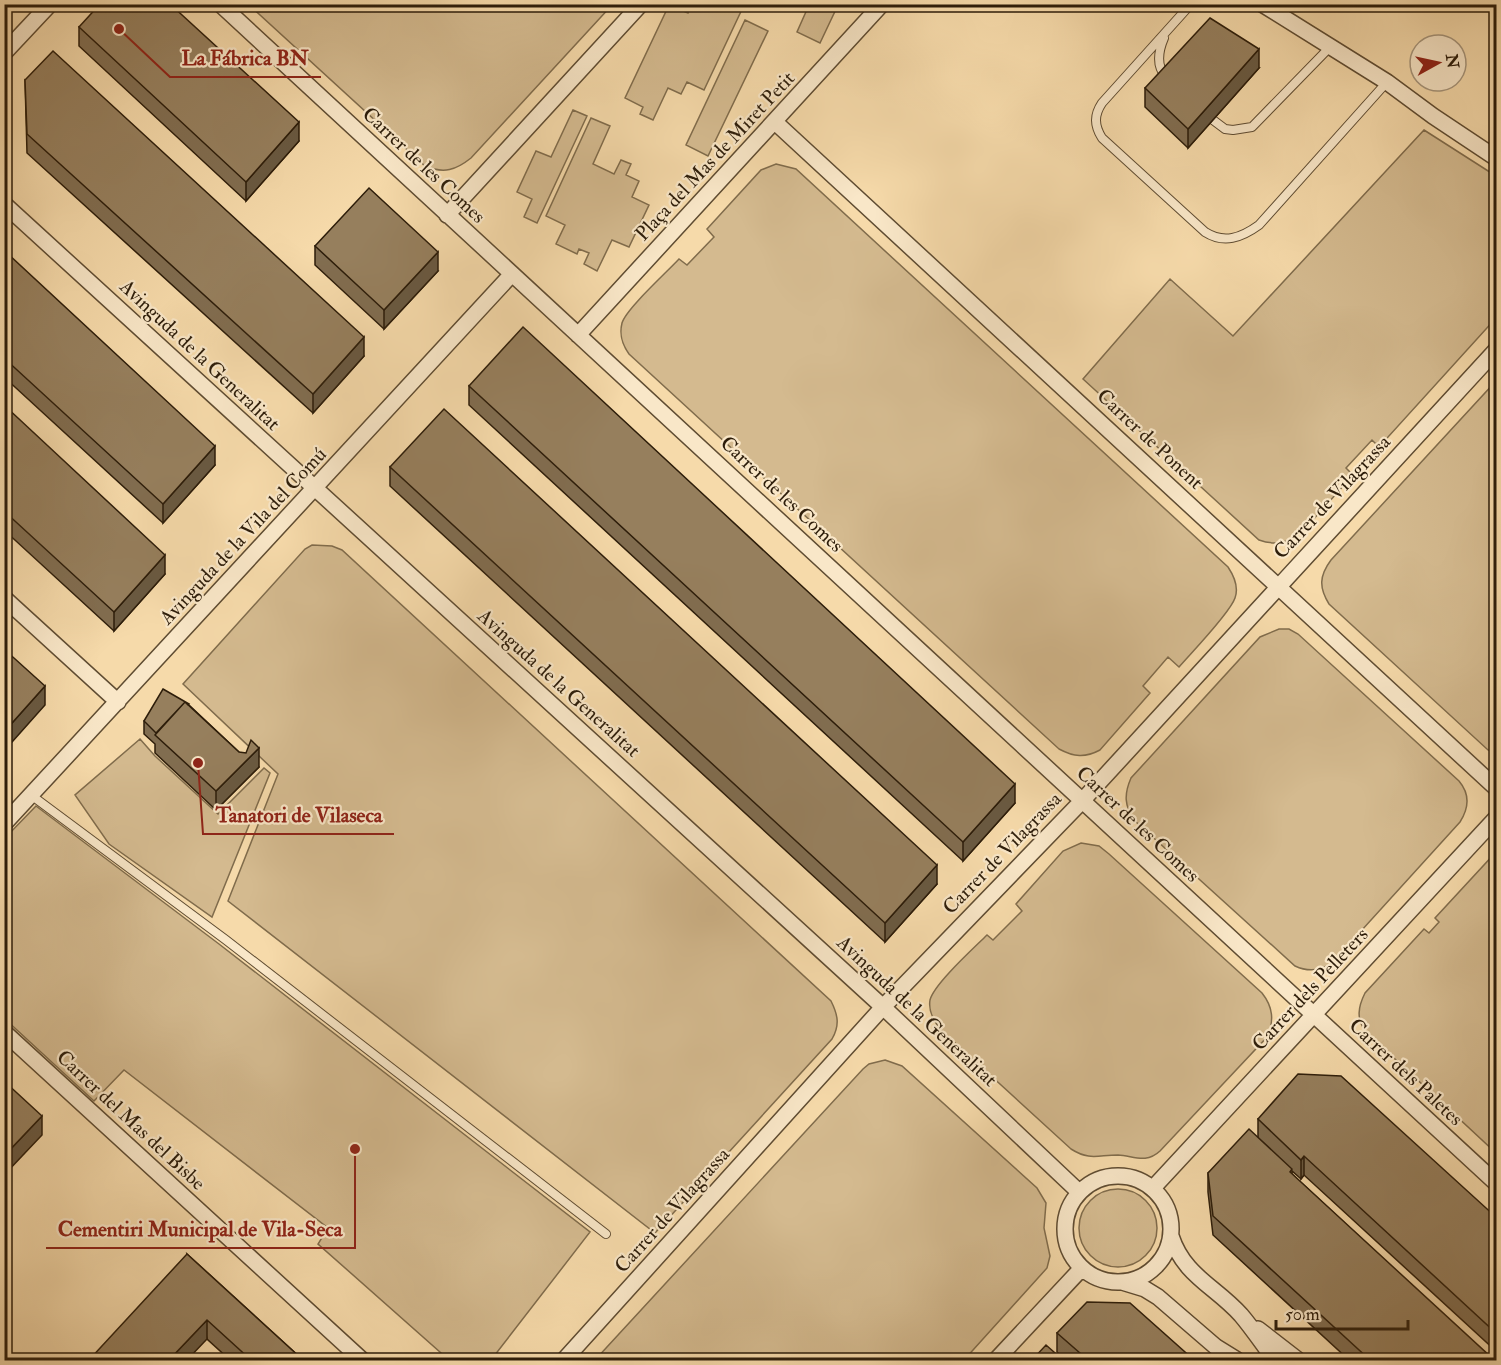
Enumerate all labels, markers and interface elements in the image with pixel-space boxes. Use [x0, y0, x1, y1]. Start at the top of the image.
north arrow [1408, 33, 1468, 93]
callout: La Fábrica BN [170, 38, 321, 77]
text: La Fábrica BN [181, 45, 310, 72]
text: N [1441, 52, 1463, 70]
street label: Plaça del Mas de Miret Petit [630, 66, 800, 246]
street label: Carrer de les Comes [357, 101, 491, 229]
street label: Avinguda de la Generalitat [114, 274, 286, 436]
street label: Carrer de Ponent [1092, 383, 1209, 495]
street label: Carrer de Vilagrassa [1268, 429, 1396, 564]
street label: Carrer de les Comes [715, 430, 849, 558]
street label: Avinguda de la Vila del Comú [154, 442, 332, 631]
street label: Avinguda de la Generalitat [472, 603, 646, 763]
street label: Carrer de les Comes [1071, 760, 1205, 888]
street label: Carrer de Vilagrassa [937, 786, 1067, 919]
callout: Tanatori de Vilaseca [203, 795, 394, 834]
text: Tanatori de Vilaseca [214, 802, 384, 829]
street label: Carrer dels Pelleters [1247, 922, 1374, 1056]
street label: Avinguda de la Generalitat [831, 930, 1003, 1092]
street label: Carrer dels Paletes [1344, 1013, 1468, 1131]
street label: Carrer del Mas del Bisbe [51, 1044, 211, 1196]
street label: Carrer de Vilagrassa [609, 1142, 735, 1278]
callout: Cementiri Municipal de Vila-Seca [46, 1209, 355, 1248]
text: Cementiri Municipal de Vila-Seca [58, 1216, 344, 1243]
scale bar [1276, 1293, 1408, 1331]
text: 50 m [1285, 1303, 1320, 1326]

